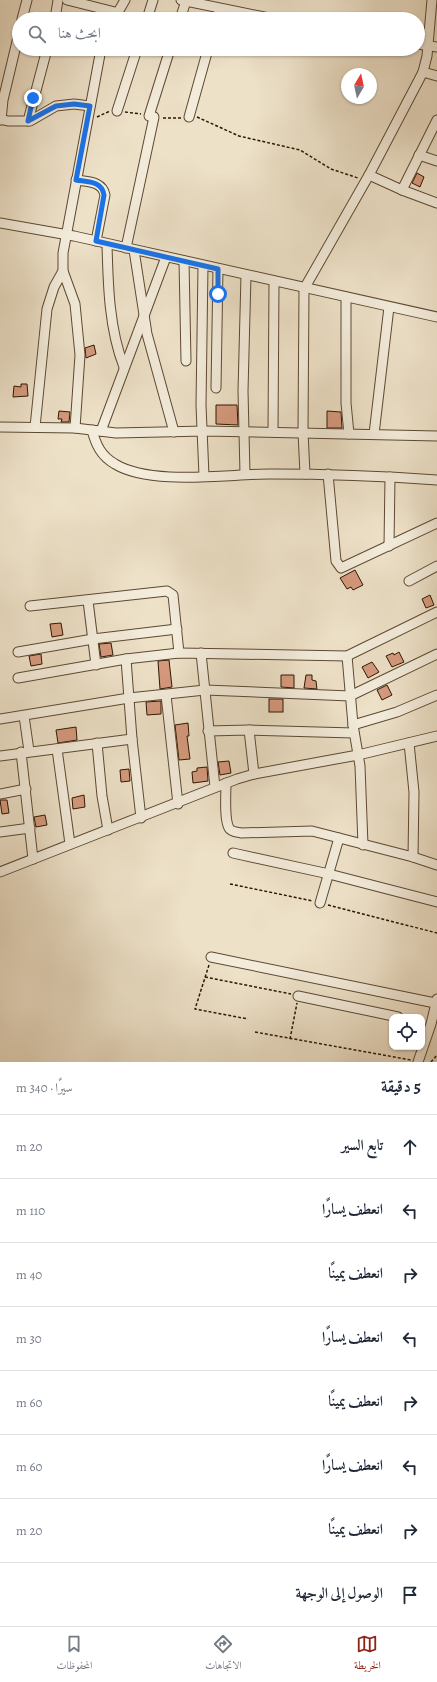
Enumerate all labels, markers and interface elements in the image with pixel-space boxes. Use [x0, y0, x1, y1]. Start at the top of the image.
search box [12, 12, 425, 56]
icon: search [26, 23, 48, 45]
text: ابحث هنا [58, 23, 101, 43]
north arrow [341, 68, 377, 104]
route end [24, 89, 42, 107]
route start [209, 285, 227, 303]
map controls [389, 1014, 425, 1050]
button: locate [389, 1014, 425, 1050]
text: 5 دقيقة [381, 1075, 421, 1098]
text: سيرًا · 340 m [16, 1079, 73, 1096]
text: تابع السير [341, 1135, 383, 1155]
icon: ahead [399, 1136, 421, 1158]
text: 20 m [16, 1138, 43, 1155]
text: انعطف يسارًا [322, 1199, 383, 1219]
icon: left [399, 1200, 421, 1222]
text: 110 m [16, 1202, 45, 1219]
text: انعطف يمينًا [328, 1263, 383, 1283]
icon: right [399, 1264, 421, 1286]
text: 40 m [16, 1266, 42, 1283]
text: انعطف يسارًا [322, 1327, 383, 1347]
icon: left [399, 1328, 421, 1350]
text: 30 m [16, 1330, 42, 1347]
text: انعطف يمينًا [328, 1391, 383, 1411]
icon: right [399, 1392, 421, 1414]
text: 60 m [16, 1394, 42, 1411]
text: انعطف يسارًا [322, 1455, 383, 1475]
icon: left [399, 1456, 421, 1478]
text: 60 m [16, 1458, 42, 1475]
text: انعطف يمينًا [328, 1519, 383, 1539]
icon: right [399, 1520, 421, 1542]
text: 20 m [16, 1522, 43, 1539]
text: الوصول إلى الوجهة [296, 1583, 383, 1603]
icon: arrive [399, 1584, 421, 1606]
tab: المحفوظات [56, 1633, 92, 1676]
tab: الاتجاهات [205, 1633, 242, 1676]
tab: الخريطة [354, 1633, 381, 1676]

